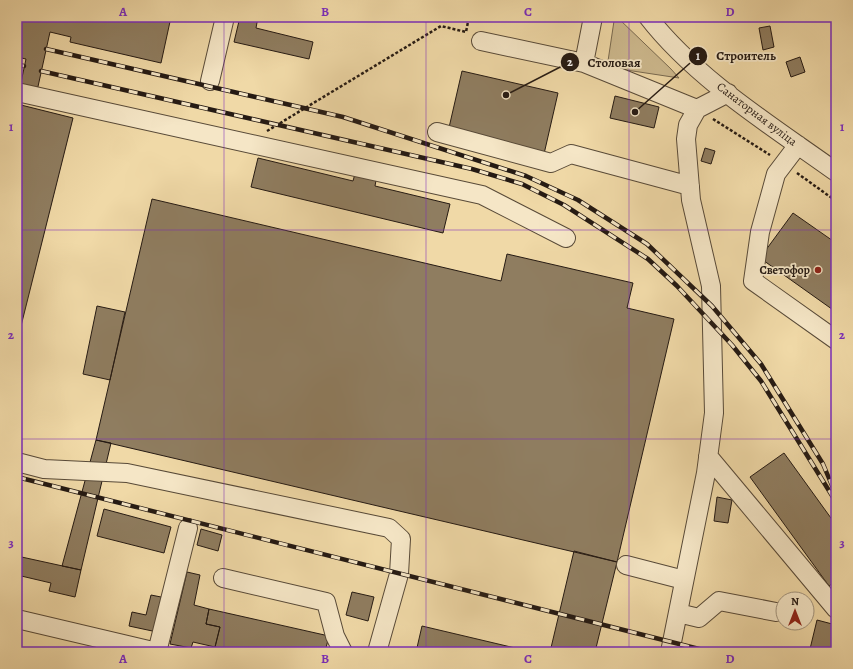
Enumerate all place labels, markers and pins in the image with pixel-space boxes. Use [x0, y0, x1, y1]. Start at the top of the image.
callout: Строитель [688, 43, 784, 68]
callout: Столовая [560, 50, 648, 75]
place label: Светофор [759, 262, 811, 278]
marker: Светофор [813, 265, 823, 275]

